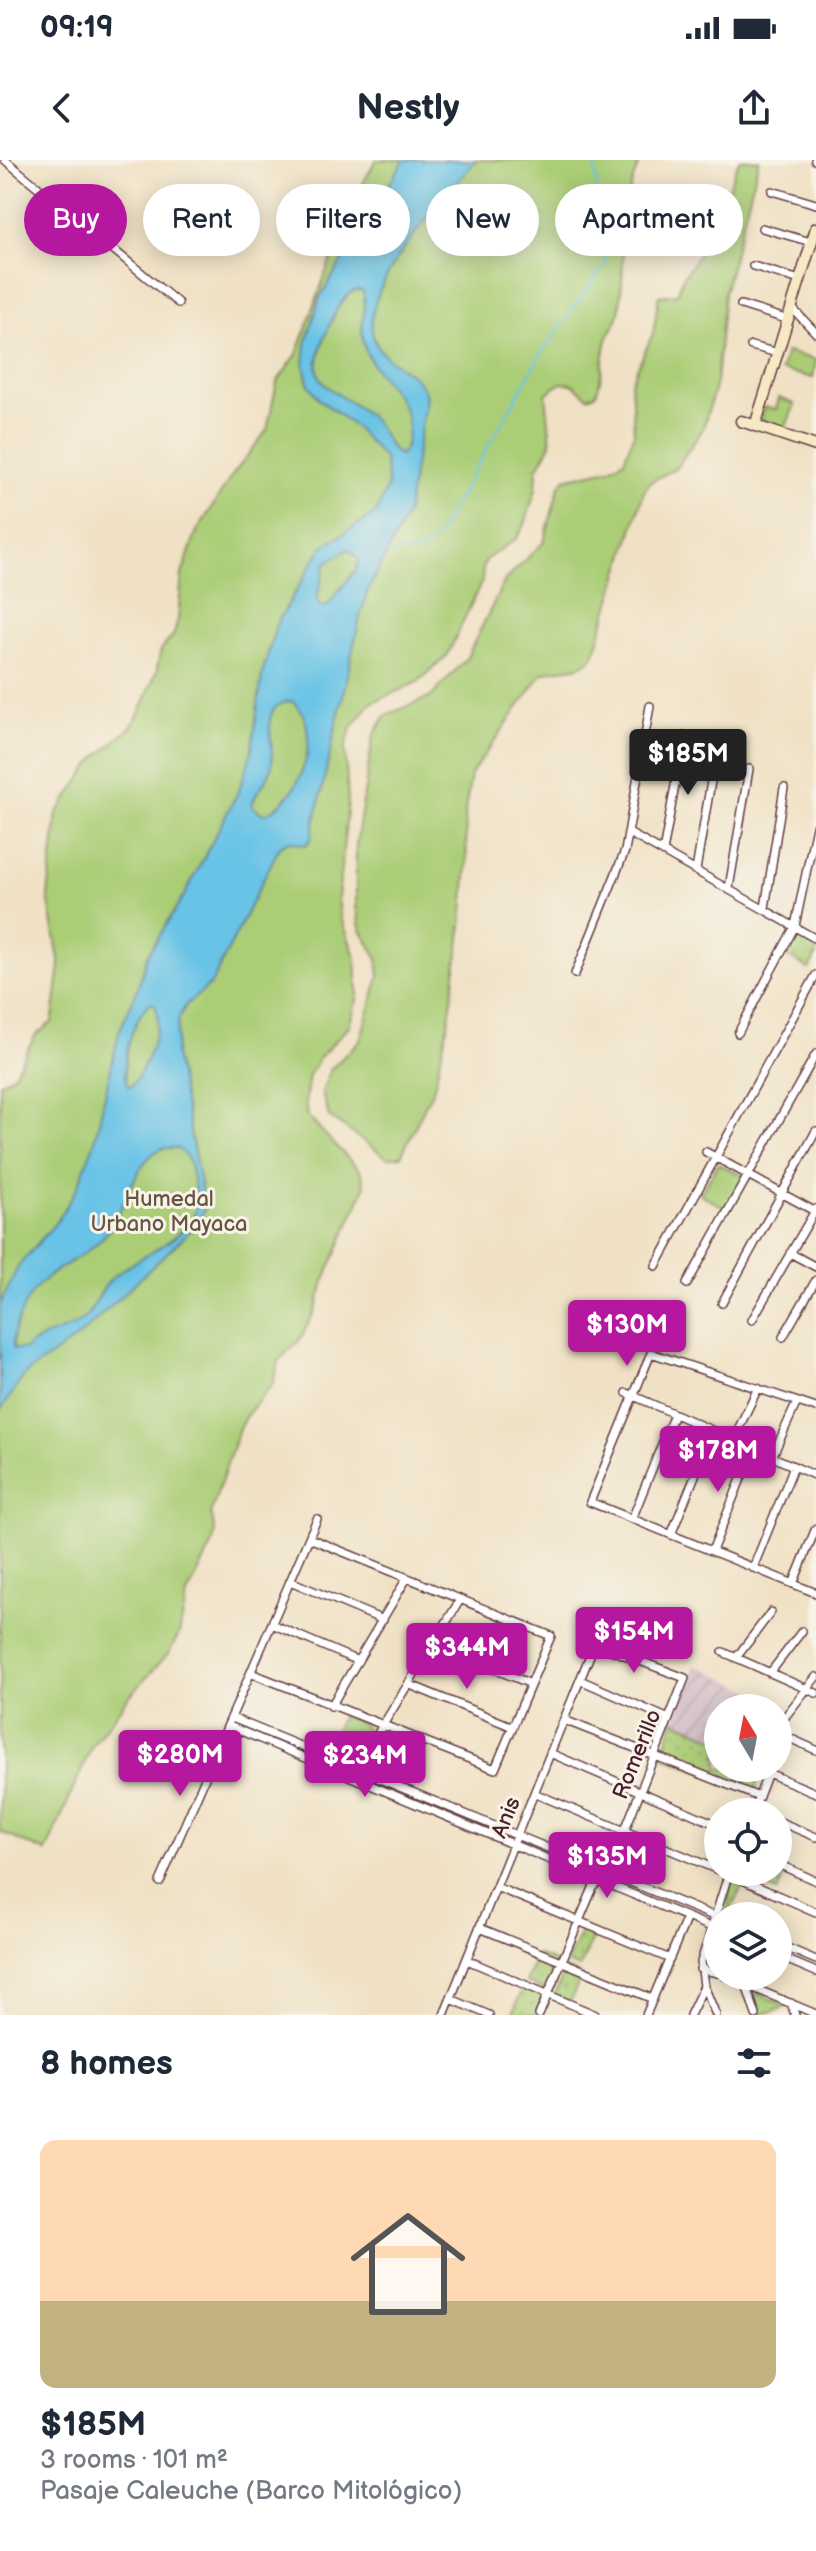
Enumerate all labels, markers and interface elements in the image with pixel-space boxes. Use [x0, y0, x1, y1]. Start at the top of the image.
text: 09:19 [40, 10, 114, 46]
icon: back [40, 86, 84, 130]
icon: share [732, 86, 776, 130]
text: Nestly [357, 87, 460, 130]
chip: Buy [24, 184, 127, 256]
chip: Rent [143, 184, 260, 256]
chip: Filters [276, 184, 410, 256]
chip: New [426, 184, 539, 256]
chip: Apartment [555, 184, 743, 256]
pin: $185M [632, 729, 744, 797]
text: $185M [647, 739, 729, 770]
park label: Humedal Urbano Mayaca [90, 1186, 248, 1238]
pin: $130M [571, 1300, 683, 1368]
text: $130M [586, 1310, 668, 1341]
pin: $178M [662, 1426, 774, 1494]
text: $178M [678, 1436, 758, 1467]
pin: $154M [578, 1607, 690, 1675]
text: $154M [594, 1617, 674, 1648]
pin: $344M [411, 1623, 523, 1691]
text: $344M [424, 1633, 510, 1664]
north arrow [704, 1694, 792, 1782]
map controls [704, 1694, 792, 1990]
street label: Romerillo [607, 1706, 668, 1803]
pin: $280M [124, 1730, 236, 1798]
pin: $234M [309, 1731, 421, 1799]
text: $280M [137, 1740, 223, 1771]
text: $234M [323, 1741, 407, 1772]
street label: Anis [486, 1793, 527, 1842]
button: locate [704, 1798, 792, 1886]
pin: $135M [551, 1832, 663, 1900]
text: $135M [567, 1842, 647, 1873]
button: layers [704, 1902, 792, 1990]
icon: filters [732, 2041, 776, 2085]
text: 8 homes [40, 2043, 173, 2084]
icon: home [336, 2192, 480, 2336]
text: $185M [40, 2404, 146, 2445]
text: 3 rooms · 101 m² [40, 2445, 228, 2476]
text: Pasaje Caleuche (Barco Mitológico) [40, 2476, 462, 2507]

